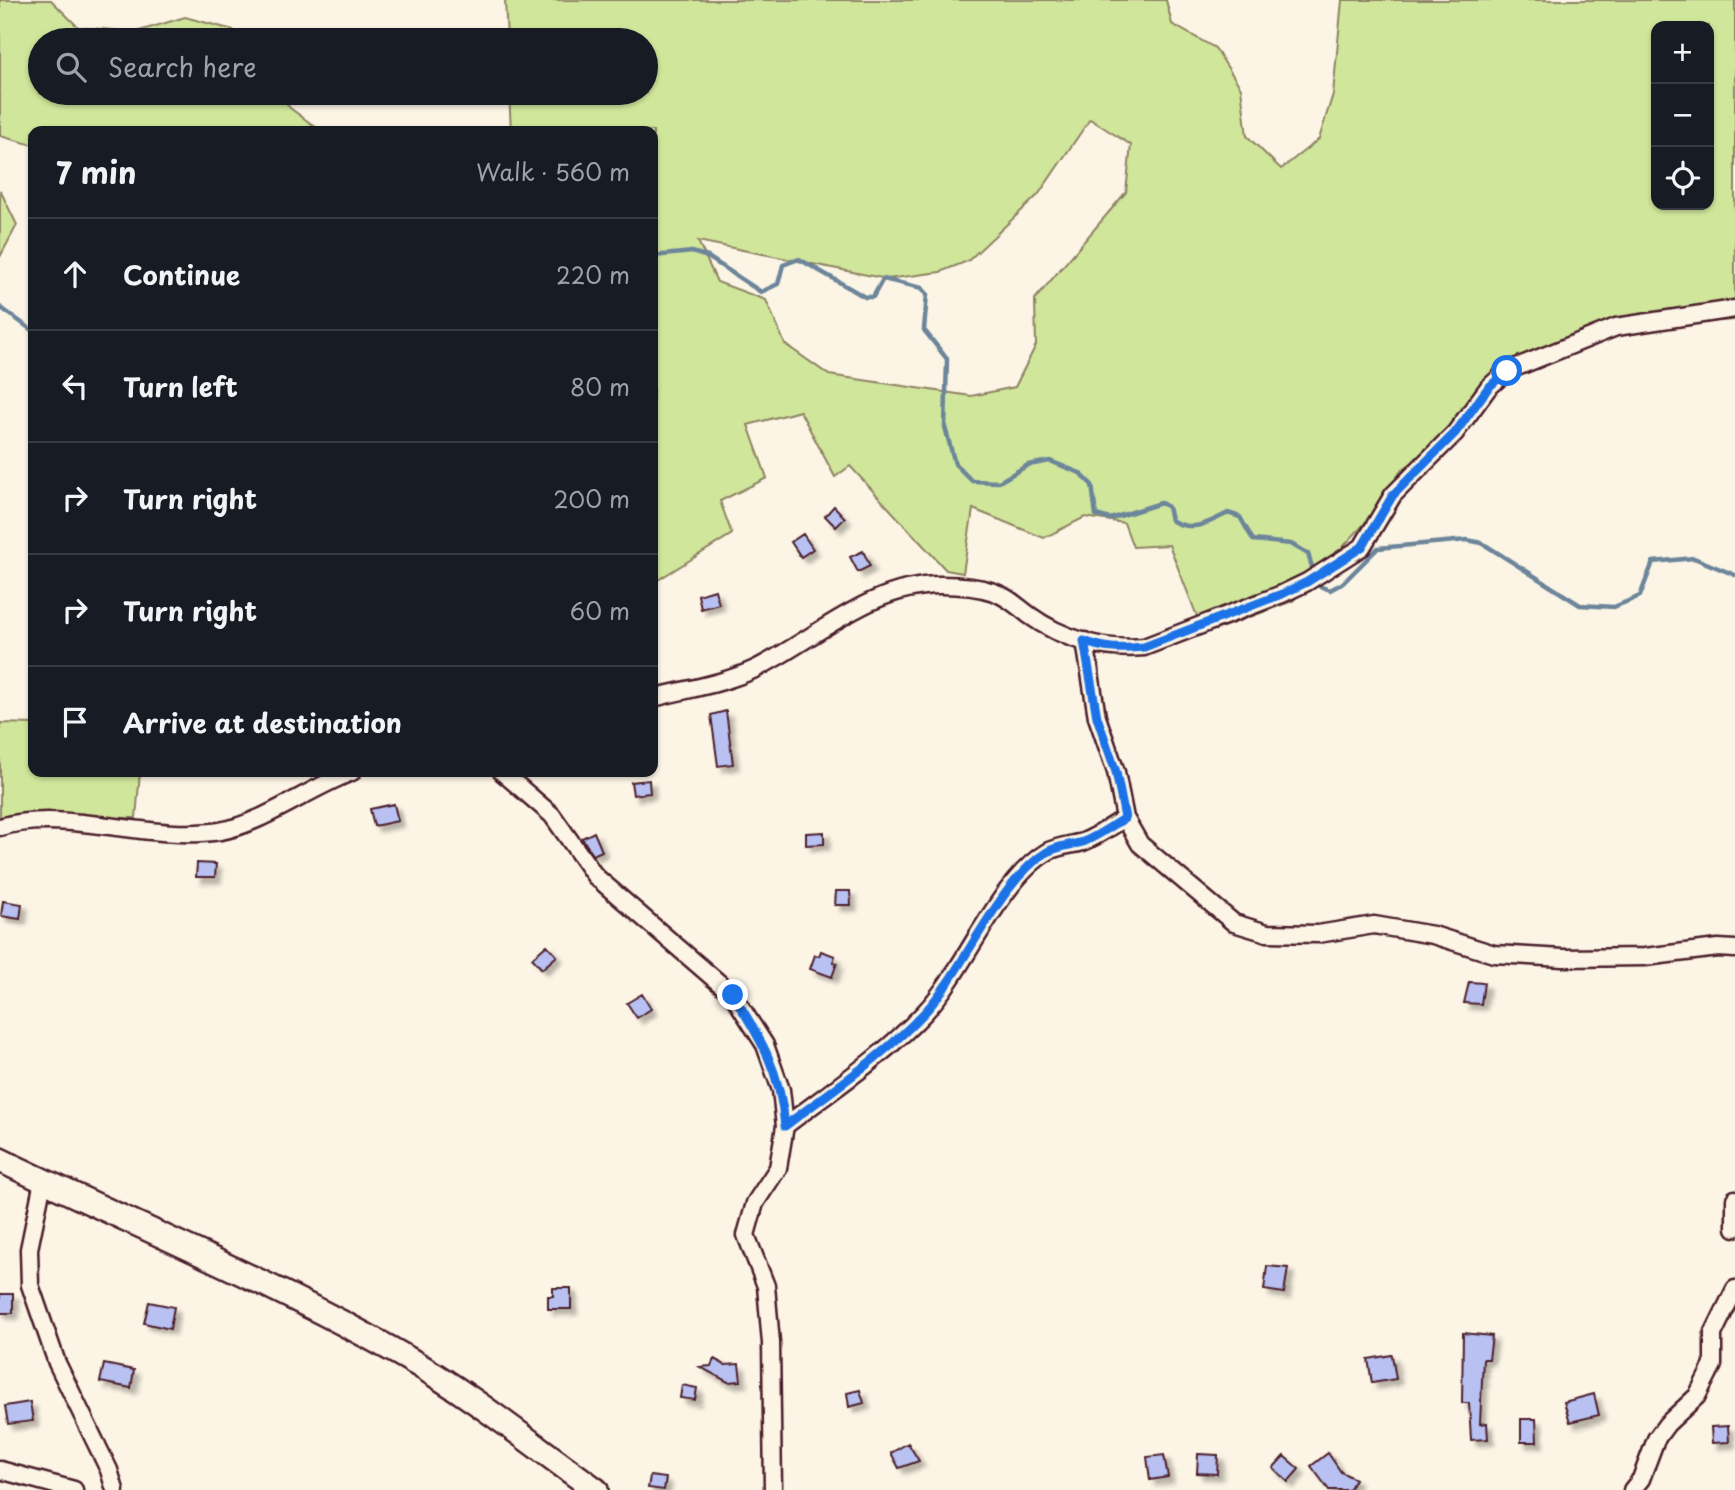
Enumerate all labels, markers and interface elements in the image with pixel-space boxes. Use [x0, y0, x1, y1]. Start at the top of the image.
map controls [1651, 21, 1714, 210]
button: + [1651, 21, 1714, 84]
search box [28, 28, 658, 105]
text: Search here [108, 47, 257, 86]
icon: search [52, 48, 90, 86]
button: − [1651, 84, 1714, 147]
button: locate [1651, 147, 1714, 210]
text: 7 min [56, 149, 137, 194]
text: Walk · 560 m [476, 154, 630, 189]
icon: ahead [56, 255, 94, 293]
text: Continue [123, 255, 240, 294]
text: 220 m [556, 257, 630, 292]
route start [1491, 355, 1522, 386]
icon: left [56, 367, 94, 405]
text: Turn left [123, 367, 238, 406]
text: 80 m [570, 369, 630, 404]
icon: right [56, 479, 94, 517]
text: Turn right [123, 479, 257, 518]
text: 200 m [553, 481, 630, 516]
icon: right [56, 591, 94, 629]
text: Turn right [123, 591, 257, 630]
text: 60 m [570, 593, 630, 628]
icon: arrive [56, 703, 94, 741]
text: Arrive at destination [123, 703, 402, 742]
route end [717, 979, 748, 1010]

